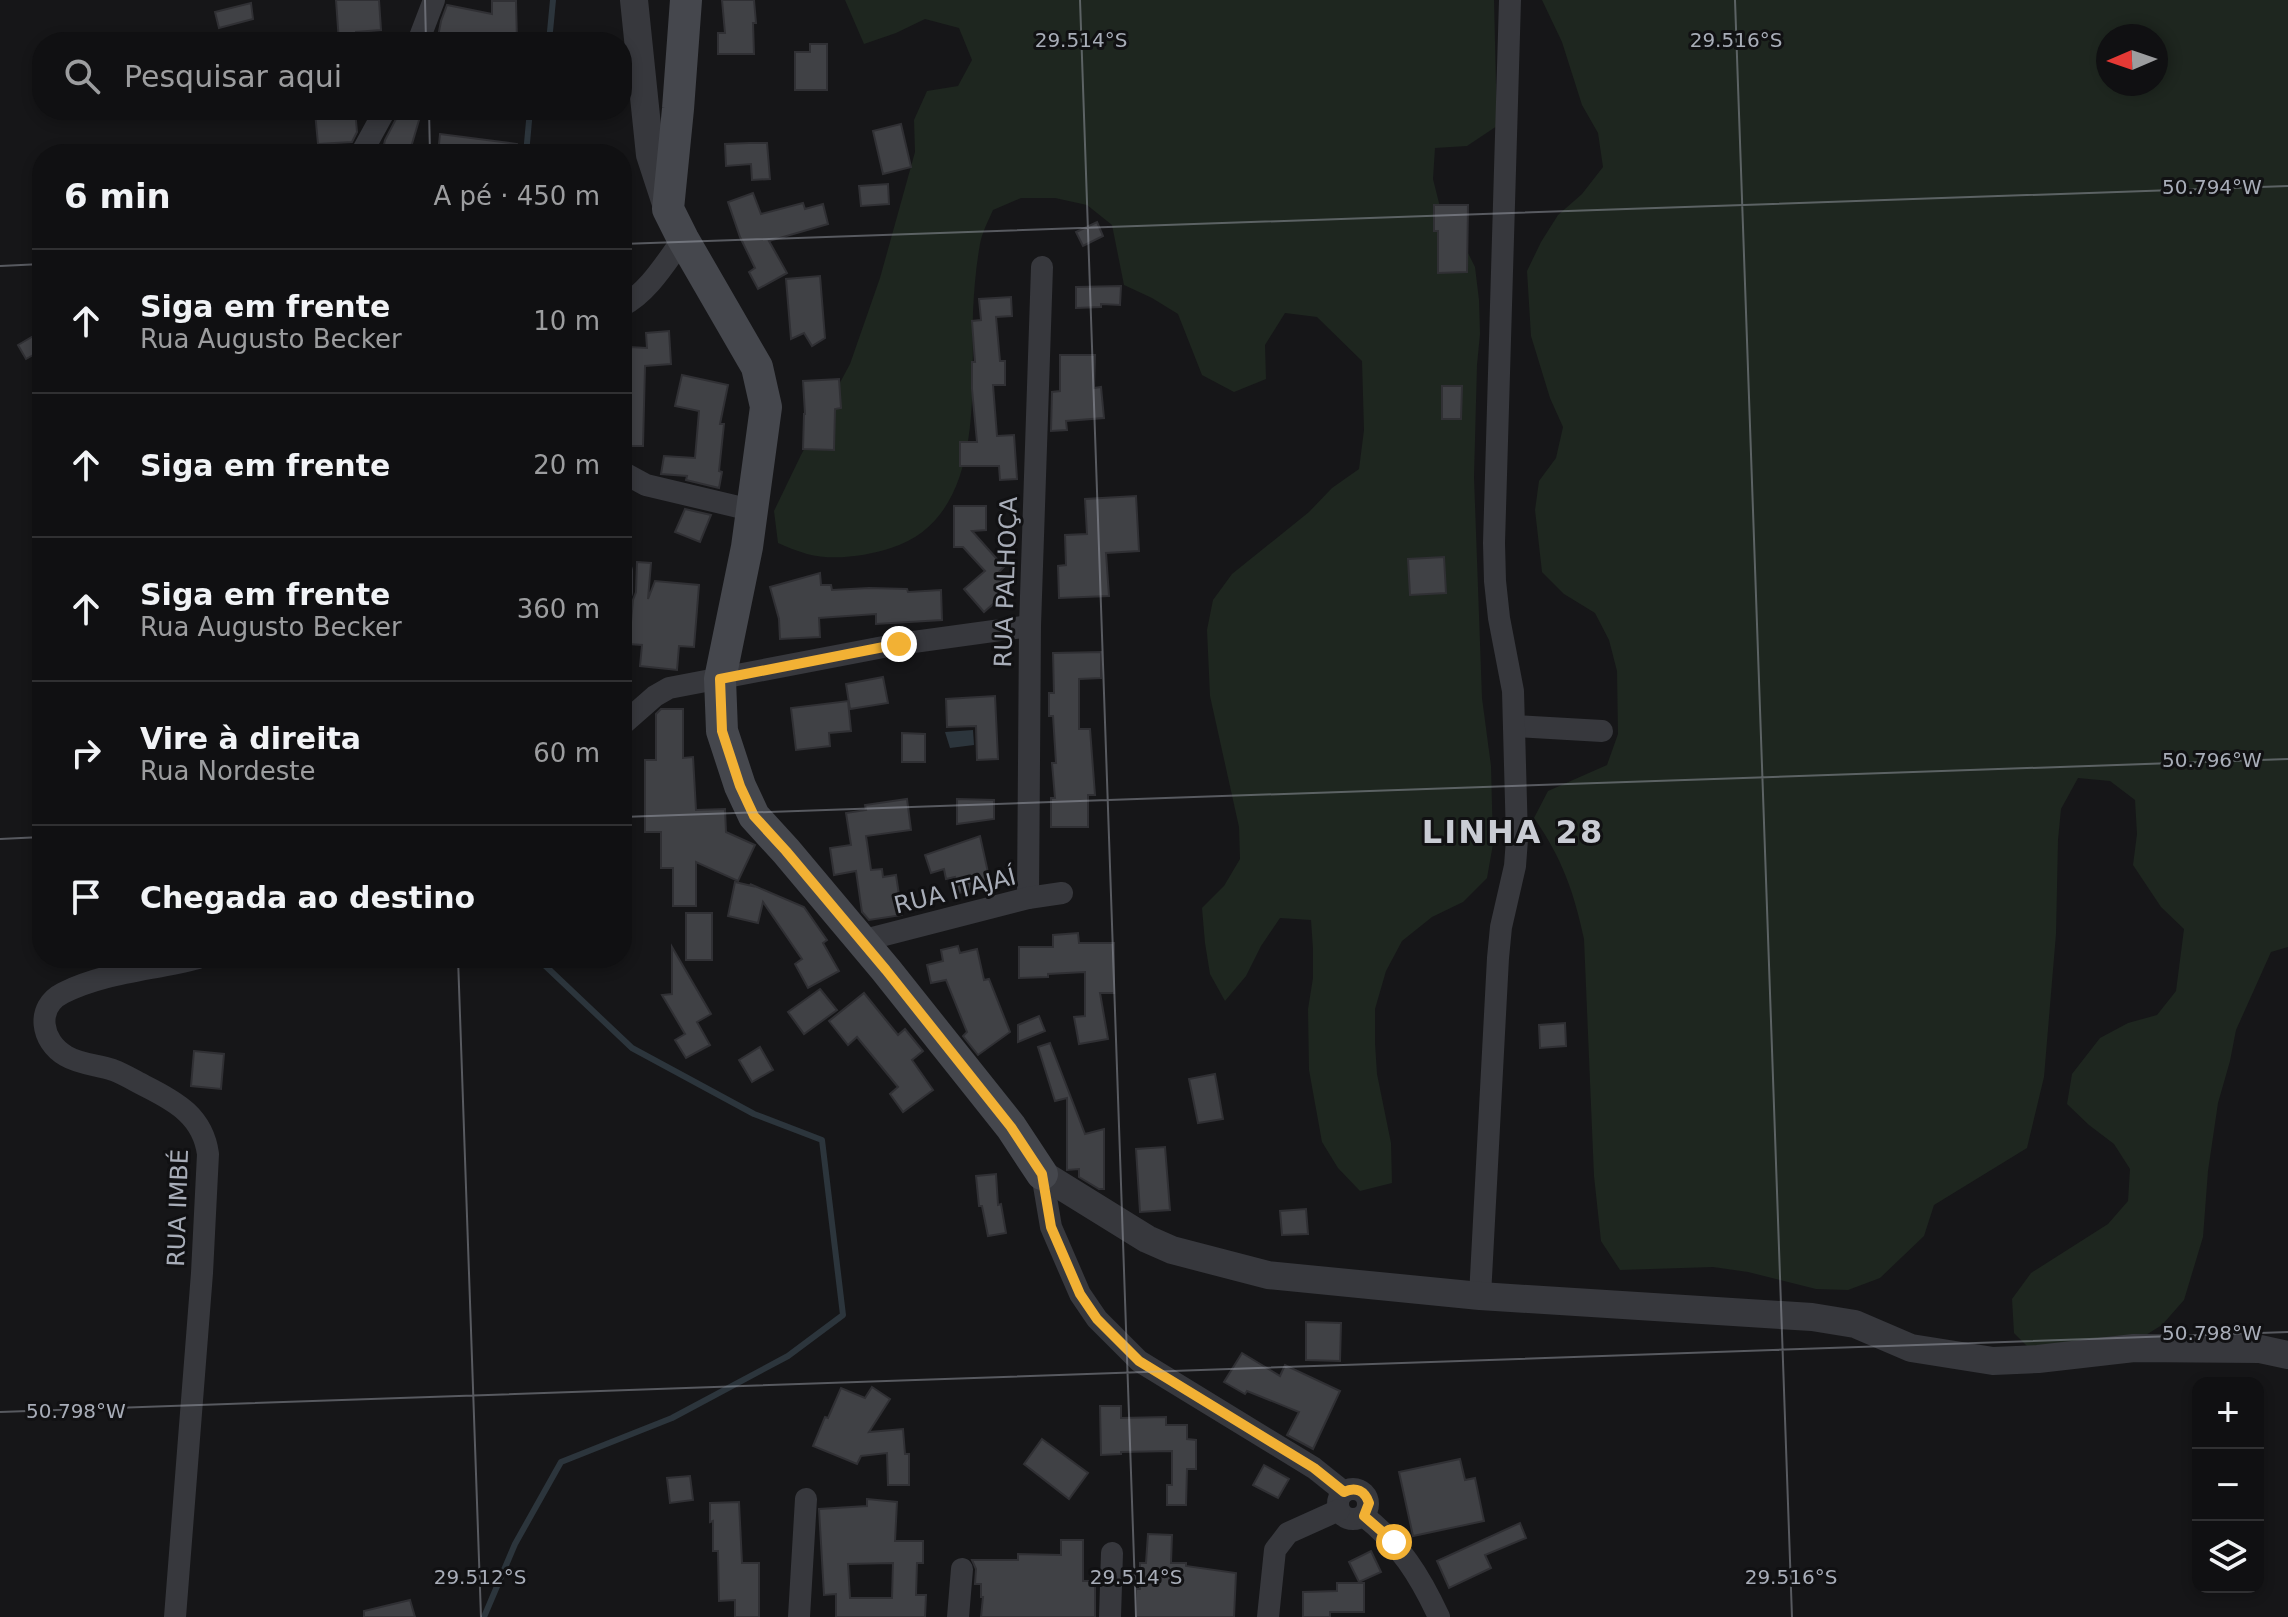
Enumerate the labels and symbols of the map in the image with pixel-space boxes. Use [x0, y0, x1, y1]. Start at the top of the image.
north arrow [2096, 24, 2168, 96]
text: 29.514°S [1035, 28, 1127, 52]
text: 29.516°S [1690, 28, 1782, 52]
text: 50.794°W [2162, 175, 2262, 199]
street label: RUA PALHOÇA [989, 495, 1023, 668]
route end [881, 626, 917, 662]
text: 50.796°W [2162, 748, 2262, 772]
district label: LINHA 28 [1422, 813, 1604, 851]
street label: RUA ITAJAÍ [891, 861, 1019, 920]
street label: RUA IMBÉ [161, 1149, 194, 1267]
text: 50.798°W [2162, 1321, 2262, 1345]
text: 50.798°W [26, 1399, 126, 1423]
route start [1376, 1524, 1412, 1560]
text: 29.512°S [434, 1565, 526, 1589]
text: 29.514°S [1090, 1565, 1182, 1589]
text: 29.516°S [1745, 1565, 1837, 1589]

